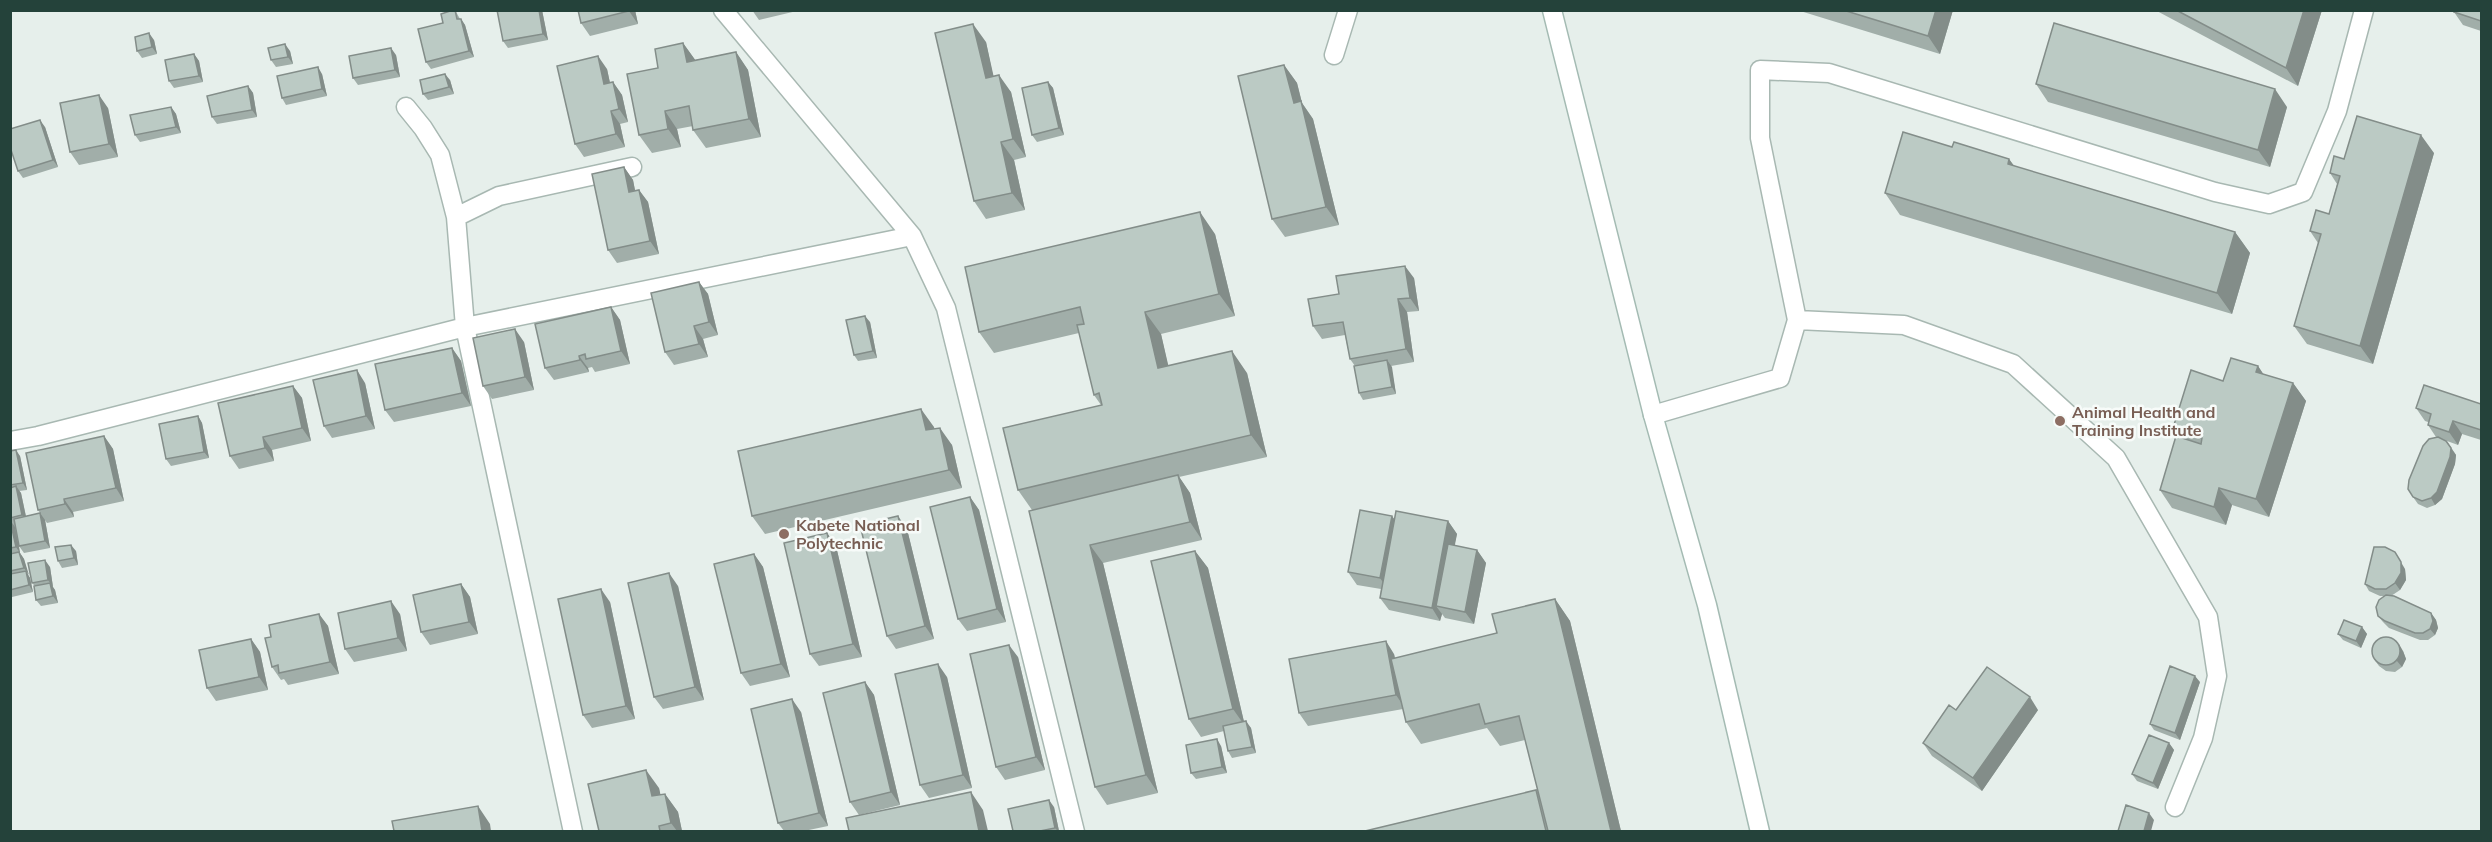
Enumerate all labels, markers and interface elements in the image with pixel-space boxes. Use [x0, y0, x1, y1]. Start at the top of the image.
place label: Animal Health and Training Institute [2072, 402, 2216, 440]
marker: Animal Health and Training Institute [2053, 414, 2067, 428]
place label: Kabete National Polytechnic [796, 515, 920, 553]
marker: Kabete National Polytechnic [777, 527, 791, 541]

